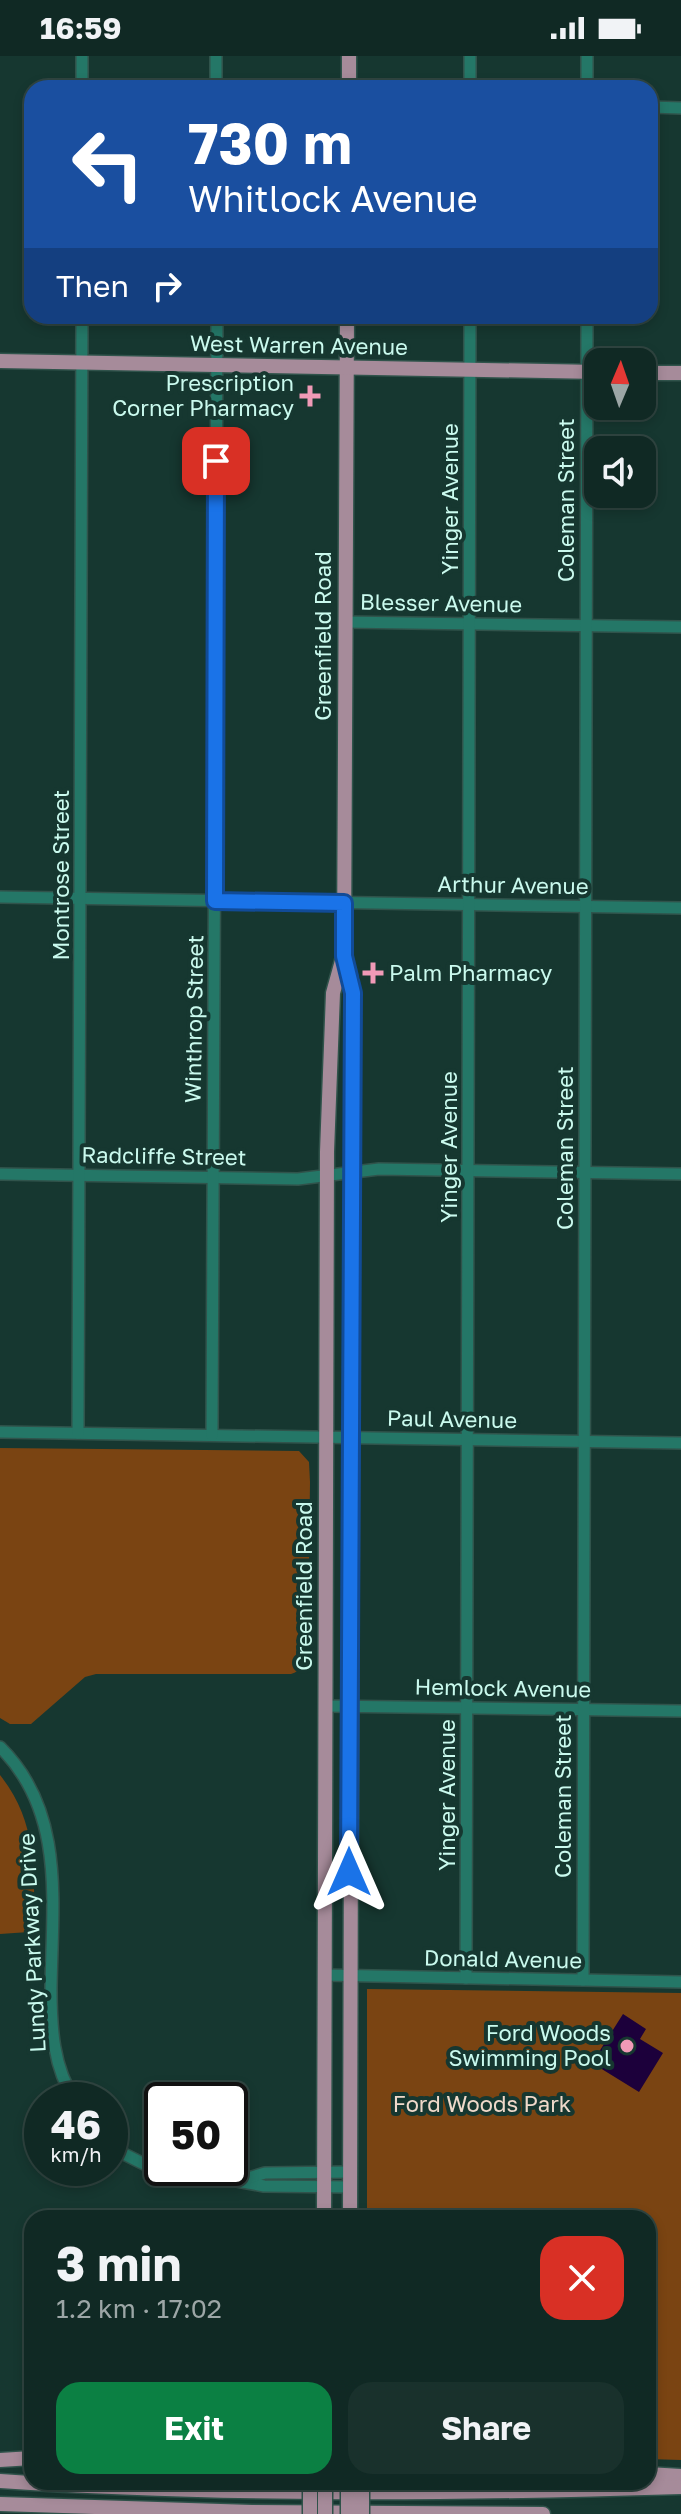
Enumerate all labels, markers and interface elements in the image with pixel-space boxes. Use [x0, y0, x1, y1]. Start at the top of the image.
text: 16:59 [40, 10, 121, 46]
text: 730 m [188, 109, 352, 176]
icon: left [56, 112, 160, 216]
text: Whitlock Avenue [188, 177, 478, 220]
icon: right [145, 264, 189, 308]
text: Then [56, 268, 129, 304]
street label: West Warren Avenue [190, 329, 408, 360]
north arrow [584, 348, 656, 420]
map controls [584, 348, 656, 508]
place label: Prescription Corner Pharmacy [112, 369, 294, 421]
marker: Prescription Corner Pharmacy [301, 387, 319, 405]
street label: Coleman Street [552, 418, 579, 582]
street label: Yinger Avenue [436, 423, 463, 575]
pin [182, 427, 250, 495]
button: sound [584, 436, 656, 508]
icon: arrive [194, 439, 238, 483]
street label: Greenfield Road [309, 551, 336, 721]
street label: Blesser Avenue [360, 588, 522, 617]
street label: Montrose Street [47, 790, 74, 960]
street label: Arthur Avenue [437, 870, 589, 899]
street label: Winthrop Street [179, 935, 208, 1103]
place label: Palm Pharmacy [389, 959, 552, 986]
marker: Palm Pharmacy [364, 964, 382, 982]
street label: Coleman Street [551, 1066, 578, 1230]
street label: Yinger Avenue [435, 1071, 462, 1223]
street label: Radcliffe Street [81, 1141, 247, 1170]
street label: Paul Avenue [387, 1404, 517, 1433]
street label: Greenfield Road [290, 1501, 317, 1671]
street label: Hemlock Avenue [415, 1672, 592, 1703]
street label: Coleman Street [549, 1714, 576, 1878]
street label: Yinger Avenue [433, 1719, 460, 1871]
position arrow [307, 1830, 391, 1914]
street label: Lundy Parkway Drive [12, 1833, 51, 2054]
street label: Donald Avenue [424, 1944, 582, 1973]
place label: Ford Woods Swimming Pool [448, 2019, 611, 2071]
marker: Ford Woods Swimming Pool [618, 2037, 636, 2055]
speed limit sign: 50 [144, 2082, 248, 2186]
park label: Ford Woods Park [393, 2090, 571, 2117]
text: 46 [51, 2100, 101, 2148]
text: km/h [51, 2142, 101, 2166]
text: 3 min [56, 2234, 181, 2292]
button: close [540, 2236, 624, 2320]
text: 1.2 km · 17:02 [56, 2293, 222, 2324]
button: Exit [56, 2382, 332, 2474]
button: Share [348, 2382, 624, 2474]

